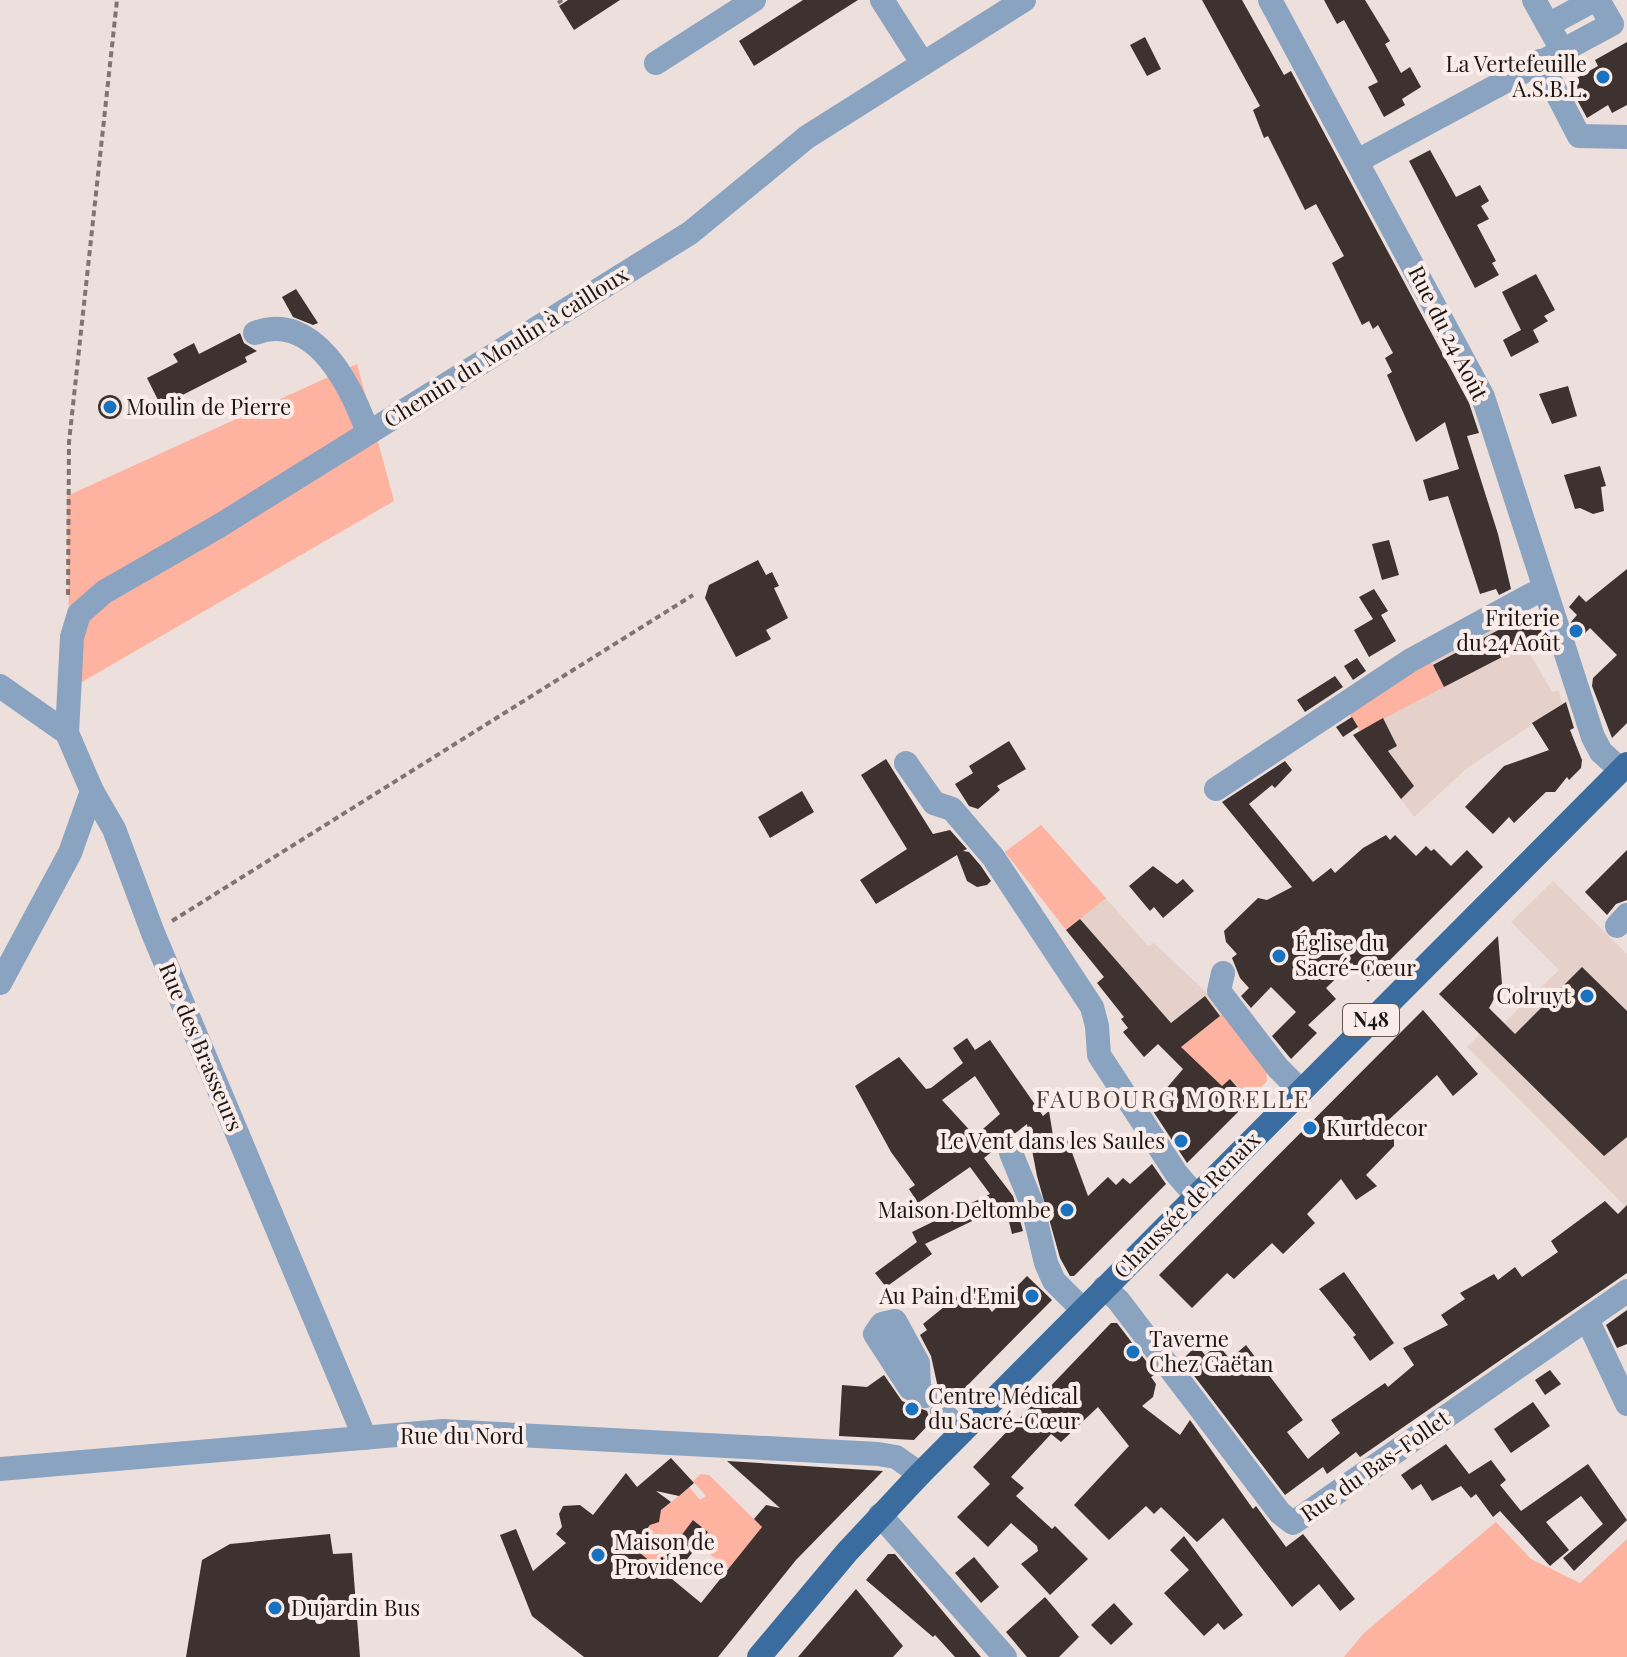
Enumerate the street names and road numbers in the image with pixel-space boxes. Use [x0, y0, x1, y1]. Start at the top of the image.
street label: Chemin du Moulin à cailloux [378, 258, 634, 434]
street label: Rue du 24 Août [1402, 260, 1496, 406]
street label: Rue des Brasseurs [153, 958, 251, 1136]
road number: N48 [1343, 1004, 1399, 1036]
street label: Chaussée de Renaix [1106, 1124, 1267, 1284]
street label: Rue du Bas-Follet [1294, 1402, 1456, 1528]
street label: Rue du Nord [400, 1420, 524, 1450]

